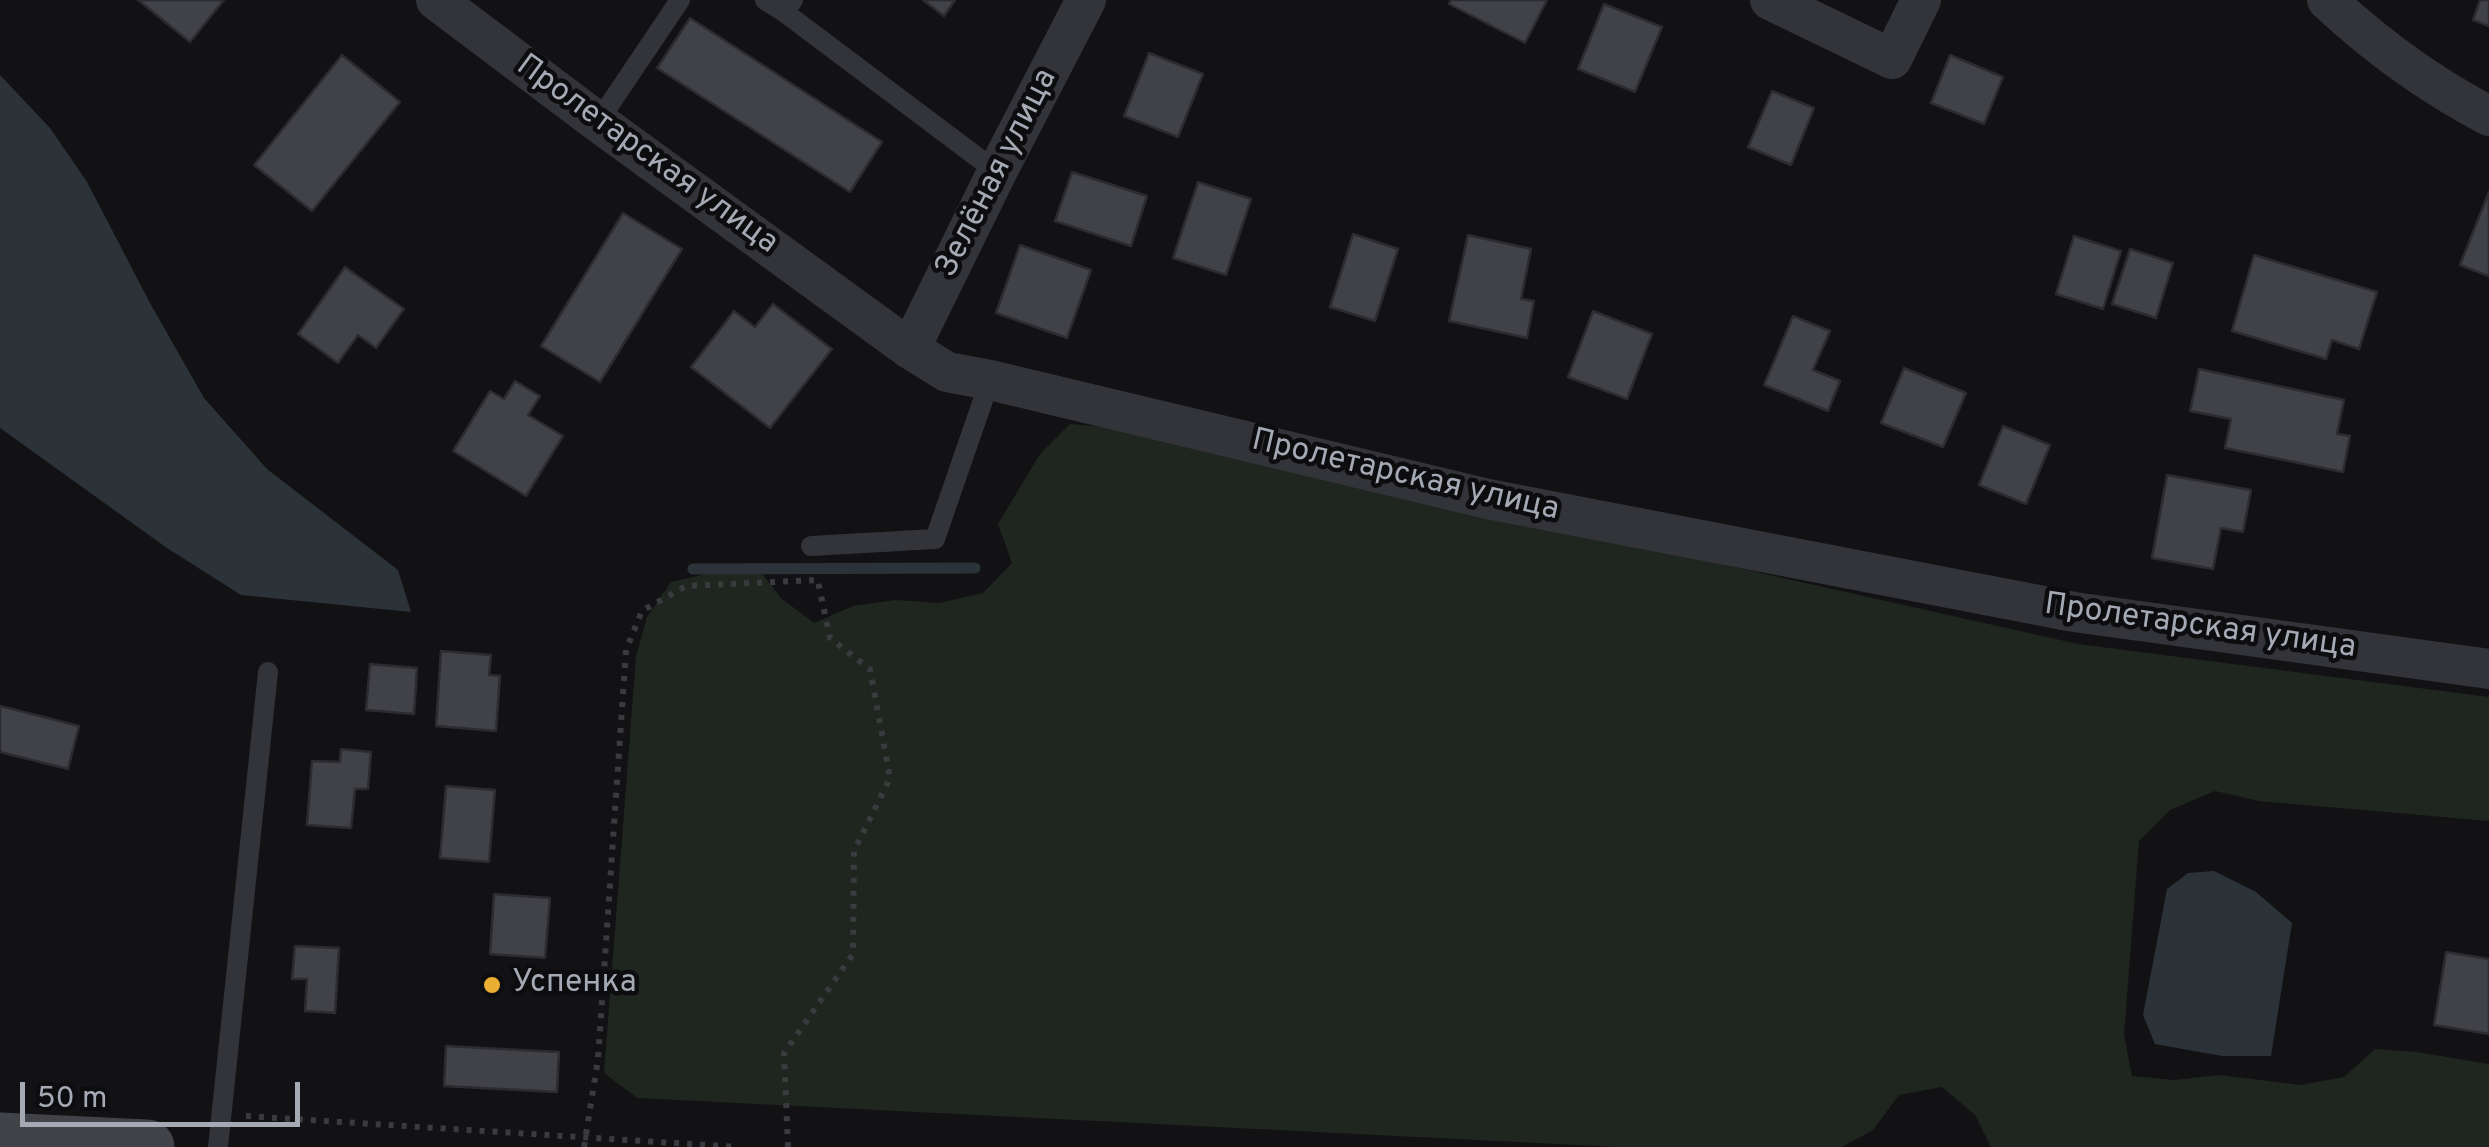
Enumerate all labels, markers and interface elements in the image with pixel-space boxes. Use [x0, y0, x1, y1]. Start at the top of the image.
street label: Пролетарская улица [508, 48, 784, 264]
street label: Зелёная улица [929, 63, 1067, 285]
street label: Пролетарская улица [1248, 423, 1562, 531]
street label: Пролетарская улица [2042, 587, 2358, 669]
place label: Успенка [512, 966, 636, 1004]
marker: Успенка [481, 974, 503, 996]
scale bar [25, 1062, 305, 1124]
text: 50 m [37, 1081, 107, 1118]

